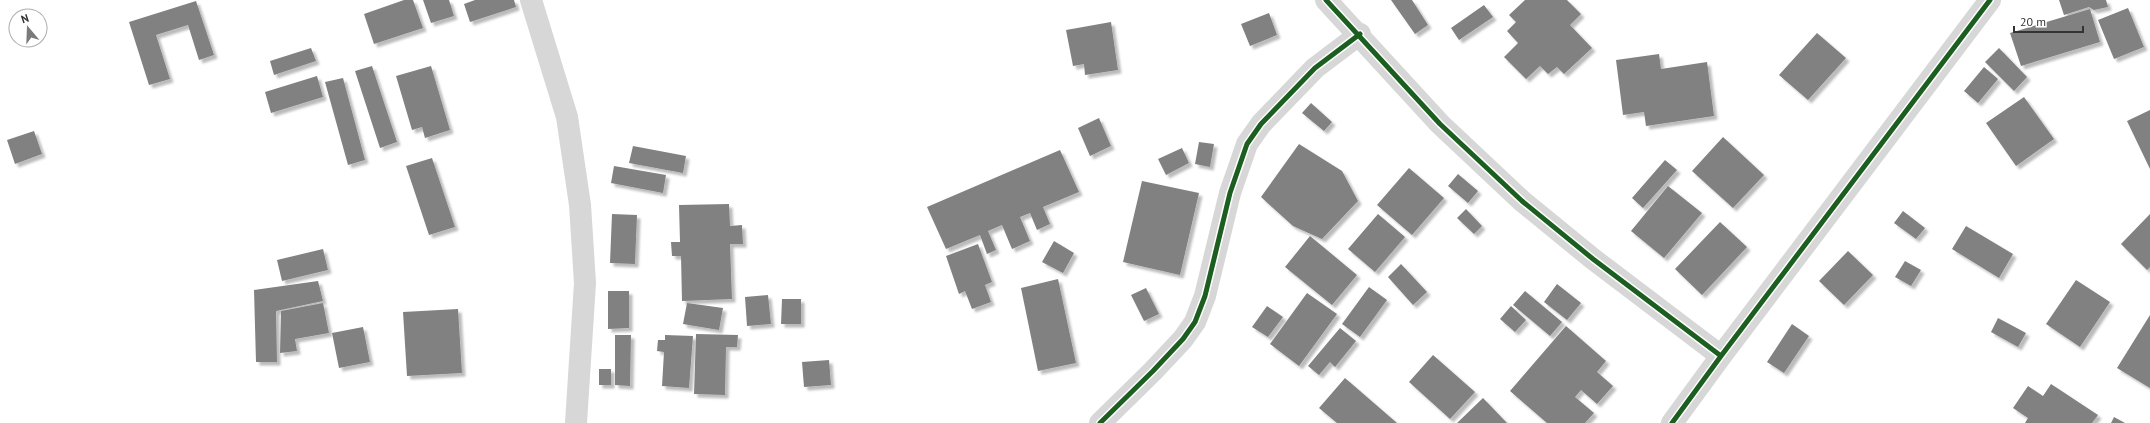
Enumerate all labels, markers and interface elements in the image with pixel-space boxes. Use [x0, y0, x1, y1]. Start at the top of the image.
north arrow [8, 8, 48, 48]
scale bar [2014, 8, 2083, 34]
text: N [19, 11, 30, 26]
text: 20 m [2020, 14, 2046, 29]

